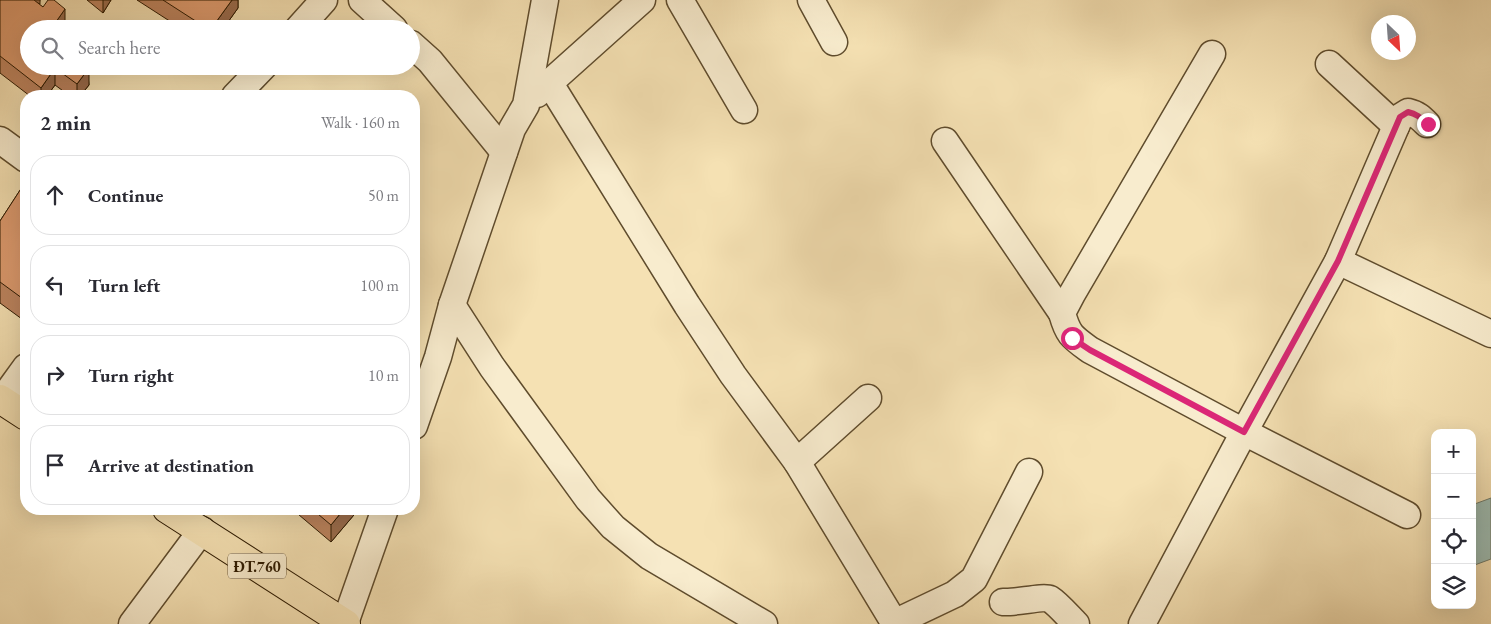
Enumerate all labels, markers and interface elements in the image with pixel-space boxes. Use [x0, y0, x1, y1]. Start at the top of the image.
north arrow [1371, 15, 1416, 60]
search box [20, 20, 420, 75]
icon: search [38, 34, 66, 62]
text: Search here [78, 35, 160, 60]
text: 2 min [40, 109, 91, 136]
text: Walk · 160 m [321, 112, 400, 133]
route end [1417, 113, 1440, 136]
icon: ahead [41, 181, 69, 209]
text: Continue [88, 183, 163, 208]
text: 50 m [368, 185, 399, 206]
icon: left [41, 271, 69, 299]
text: Turn left [88, 273, 160, 298]
text: 100 m [360, 275, 399, 296]
route start [1061, 327, 1084, 350]
icon: right [41, 361, 69, 389]
text: Turn right [88, 363, 174, 388]
text: 10 m [368, 365, 399, 386]
map controls [1431, 429, 1476, 609]
button: + [1431, 429, 1476, 474]
icon: arrive [41, 451, 69, 479]
text: Arrive at destination [88, 453, 254, 478]
button: − [1431, 474, 1476, 519]
button: locate [1431, 519, 1476, 564]
road number: ĐT.760 [228, 554, 286, 578]
button: layers [1431, 564, 1476, 609]

